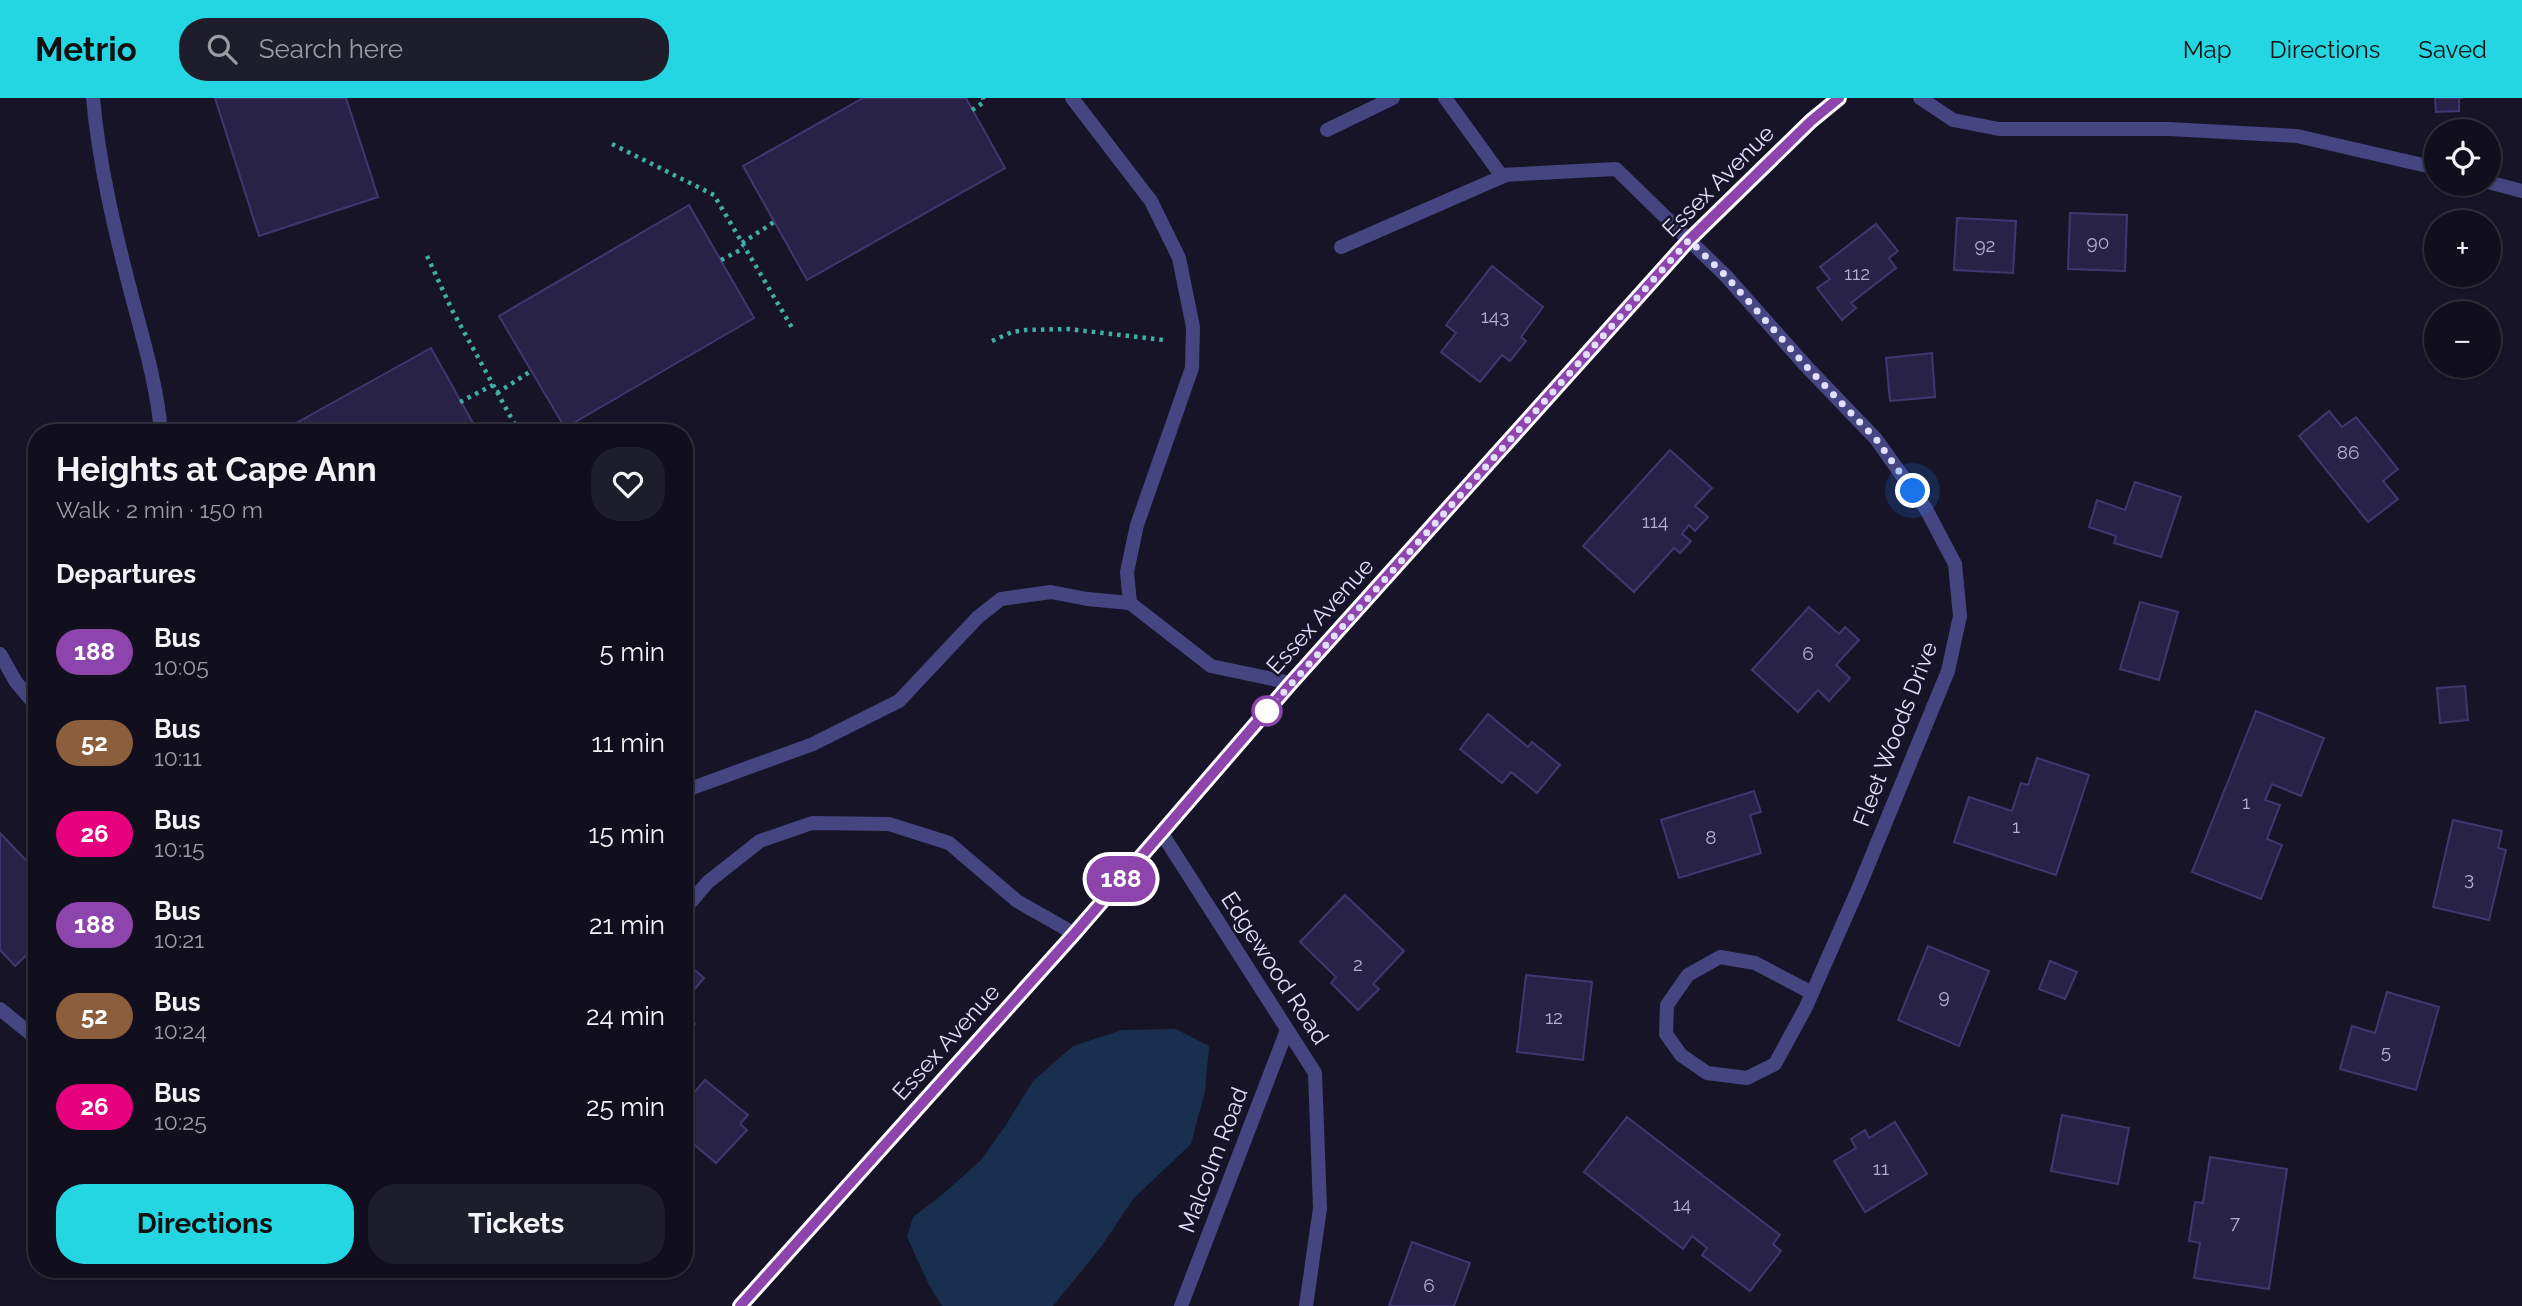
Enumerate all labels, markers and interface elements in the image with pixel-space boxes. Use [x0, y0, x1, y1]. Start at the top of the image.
search box [179, 18, 669, 81]
text: Metrio [35, 30, 137, 69]
icon: search [203, 30, 241, 68]
text: Search here [259, 34, 403, 64]
text: Map [2183, 35, 2232, 64]
text: Directions [2270, 35, 2380, 64]
text: Saved [2418, 35, 2487, 64]
street label: Essex Avenue [1656, 119, 1779, 242]
map controls [2424, 119, 2501, 378]
button: locate [2424, 119, 2501, 196]
button: + [2424, 210, 2501, 287]
house number: 90 [2087, 231, 2109, 253]
house number: 92 [1974, 234, 1996, 256]
house number: 112 [1844, 262, 1870, 284]
button: − [2424, 301, 2501, 378]
house number: 143 [1481, 305, 1509, 327]
house number: 86 [2337, 441, 2359, 463]
button: heart [591, 447, 665, 521]
text: Heights at Cape Ann [56, 450, 377, 489]
your location [1895, 473, 1930, 508]
text: Walk · 2 min · 150 m [56, 496, 263, 523]
house number: 114 [1642, 510, 1668, 532]
street label: Essex Avenue [1261, 552, 1379, 679]
text: Departures [56, 559, 196, 589]
text: Bus [154, 623, 201, 653]
text: 188 [74, 637, 115, 666]
text: 5 min [599, 637, 665, 667]
street label: Fleet Woods Drive [1847, 638, 1942, 830]
house number: 6 [1802, 642, 1814, 664]
text: 10:05 [154, 653, 209, 680]
unlabelled marker [1252, 696, 1282, 726]
text: Bus [154, 714, 201, 744]
text: 52 [81, 728, 108, 757]
text: 11 min [591, 728, 665, 758]
text: 10:11 [154, 744, 202, 771]
house number: 1 [2242, 791, 2250, 813]
text: Bus [154, 805, 201, 835]
house number: 1 [2012, 815, 2020, 837]
text: 26 [80, 819, 109, 848]
text: 15 min [588, 819, 665, 849]
house number: 8 [1705, 826, 1717, 848]
text: 10:15 [154, 835, 205, 862]
line badge: 188 [1081, 856, 1161, 902]
text: 188 [1101, 864, 1141, 893]
house number: 3 [2464, 867, 2474, 889]
street label: Edgewood Road [1216, 886, 1335, 1049]
text: Bus [154, 896, 201, 926]
text: 188 [74, 910, 115, 939]
text: 21 min [589, 910, 665, 940]
text: 10:21 [154, 926, 204, 953]
house number: 2 [1353, 953, 1363, 975]
street label: Essex Avenue [887, 978, 1005, 1105]
house number: 9 [1938, 985, 1950, 1007]
text: Bus [154, 987, 201, 1017]
text: 52 [81, 1001, 108, 1030]
text: 24 min [586, 1001, 665, 1031]
house number: 12 [1545, 1006, 1563, 1028]
text: 10:24 [154, 1017, 207, 1044]
house number: 5 [2381, 1040, 2391, 1062]
text: Bus [154, 1078, 201, 1108]
street label: Malcolm Road [1172, 1083, 1253, 1236]
text: 26 [80, 1092, 109, 1121]
text: 25 min [586, 1092, 665, 1122]
text: 10:25 [154, 1108, 207, 1135]
house number: 11 [1873, 1157, 1889, 1179]
button: Directions [56, 1184, 354, 1264]
button: Tickets [368, 1184, 665, 1264]
house number: 14 [1673, 1193, 1691, 1215]
house number: 7 [2230, 1211, 2240, 1233]
house number: 6 [1423, 1274, 1435, 1296]

